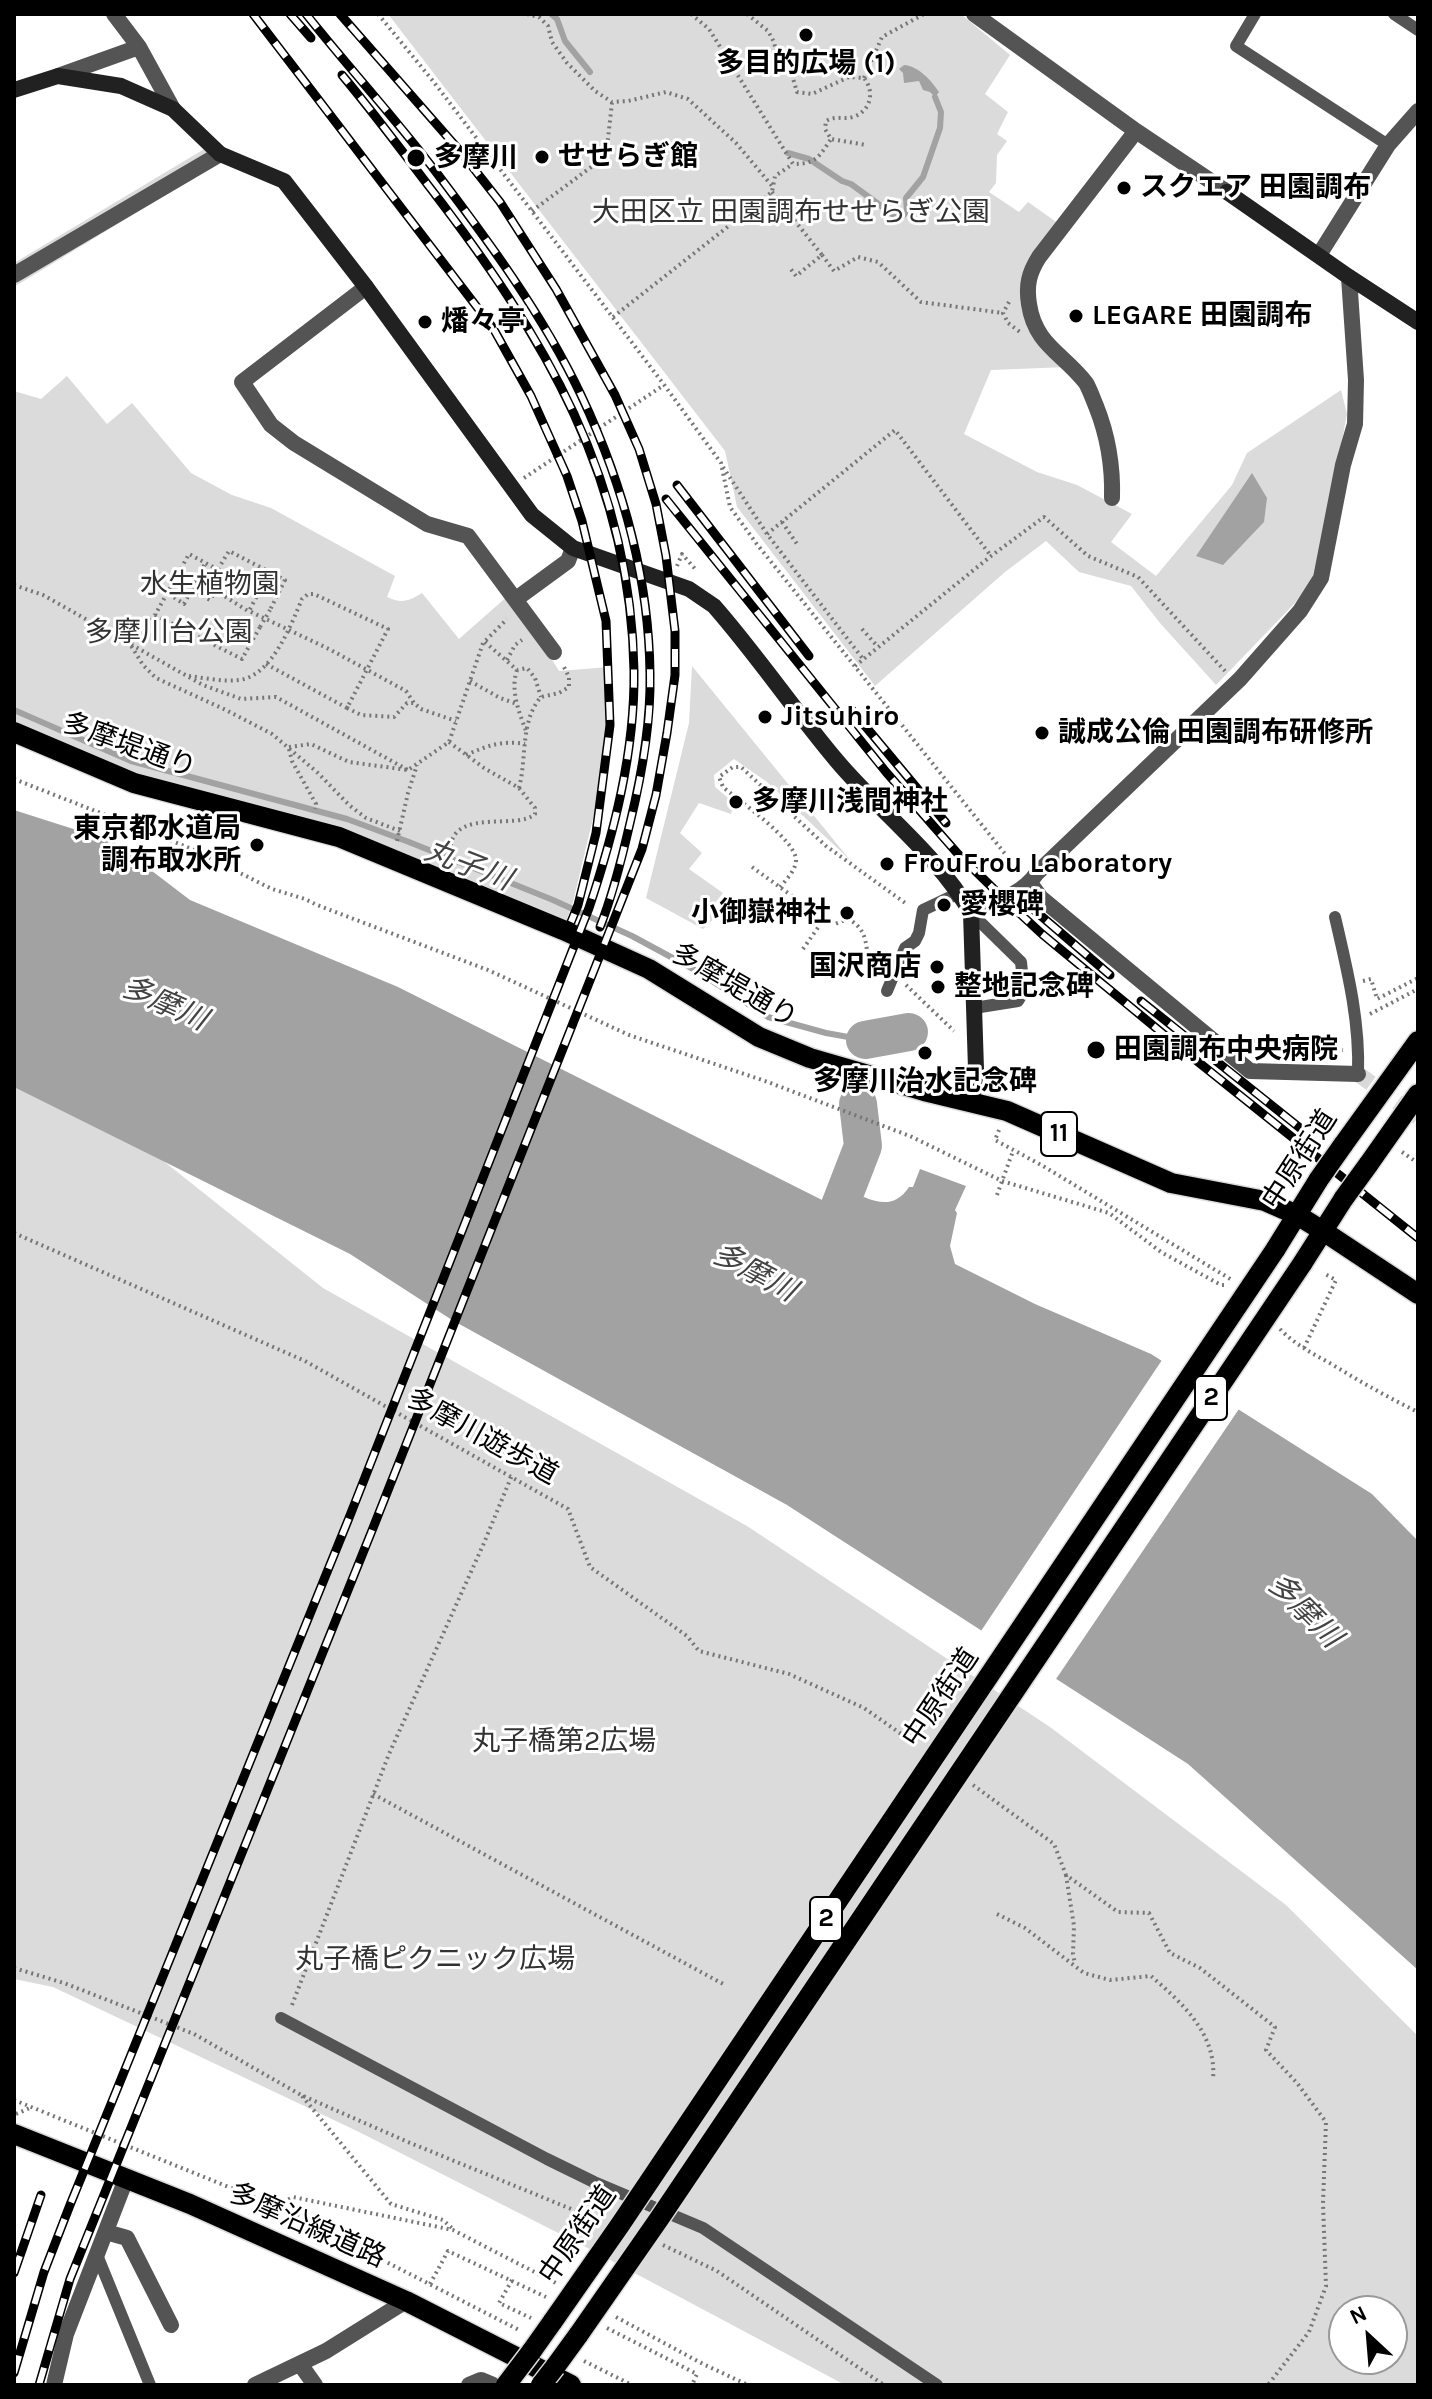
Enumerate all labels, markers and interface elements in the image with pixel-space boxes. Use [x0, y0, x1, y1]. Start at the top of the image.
marker: 多目的広場 (1) [797, 26, 815, 44]
place label: 多目的広場 (1) [716, 47, 896, 81]
place label: せせらぎ館 [558, 140, 698, 174]
place label: 多摩川 [434, 141, 518, 175]
marker: 多摩川 [405, 147, 427, 169]
marker: せせらぎ館 [533, 148, 551, 166]
place label: スクエア 田園調布 [1140, 171, 1371, 205]
marker: スクエア 田園調布 [1115, 179, 1133, 197]
park label: 大田区立 田園調布せせらぎ公園 [592, 196, 990, 230]
place label: LEGARE 田園調布 [1092, 299, 1312, 333]
place label: 燔々亭 [441, 305, 525, 339]
marker: LEGARE 田園調布 [1067, 307, 1085, 325]
marker: 燔々亭 [416, 313, 434, 331]
park label: 水生植物園 [140, 568, 280, 602]
park label: 多摩川台公園 [85, 616, 253, 650]
place label: Jitsuhiro [781, 700, 899, 734]
street label: 多摩堤通り [57, 706, 201, 786]
marker: Jitsuhiro [756, 708, 774, 726]
place label: 誠成公倫 田園調布研修所 [1058, 716, 1373, 750]
marker: 誠成公倫 田園調布研修所 [1033, 724, 1051, 742]
place label: 多摩川浅間神社 [752, 785, 948, 819]
marker: 多摩川浅間神社 [727, 793, 745, 811]
place label: 東京都水道局 調布取水所 [73, 812, 241, 878]
water label: 丸子川 [420, 833, 516, 899]
marker: 東京都水道局 調布取水所 [248, 836, 266, 854]
place label: FrouFrou Laboratory [903, 847, 1172, 881]
marker: FrouFrou Laboratory [878, 855, 896, 873]
place label: 愛櫻碑 [960, 888, 1044, 922]
place label: 小御嶽神社 [691, 896, 831, 930]
marker: 愛櫻碑 [935, 896, 953, 914]
marker: 小御嶽神社 [838, 904, 856, 922]
street label: 多摩堤通り [665, 936, 803, 1036]
place label: 国沢商店 [809, 950, 921, 984]
marker: 国沢商店 [928, 958, 946, 976]
water label: 多摩川 [116, 969, 212, 1039]
place label: 整地記念碑 [954, 970, 1094, 1004]
marker: 整地記念碑 [929, 978, 947, 996]
place label: 田園調布中央病院 [1114, 1033, 1338, 1067]
marker: 田園調布中央病院 [1085, 1039, 1107, 1061]
marker: 多摩川治水記念碑 [916, 1044, 934, 1062]
place label: 多摩川治水記念碑 [813, 1065, 1037, 1099]
street label: 中原街道 [1255, 1104, 1345, 1216]
road number: 11 [1041, 1112, 1077, 1156]
water label: 多摩川 [706, 1236, 802, 1310]
road number: 2 [1195, 1376, 1227, 1420]
street label: 多摩川遊歩道 [400, 1382, 564, 1492]
water label: 多摩川 [1259, 1566, 1349, 1656]
street label: 中原街道 [896, 1642, 986, 1754]
park label: 丸子橋第2広場 [472, 1725, 656, 1759]
road number: 2 [810, 1897, 842, 1941]
park label: 丸子橋ピクニック広場 [295, 1943, 575, 1977]
street label: 多摩沿線道路 [223, 2176, 391, 2276]
street label: 中原街道 [532, 2179, 624, 2291]
north arrow [1328, 2295, 1408, 2375]
text: N [1346, 2300, 1371, 2330]

